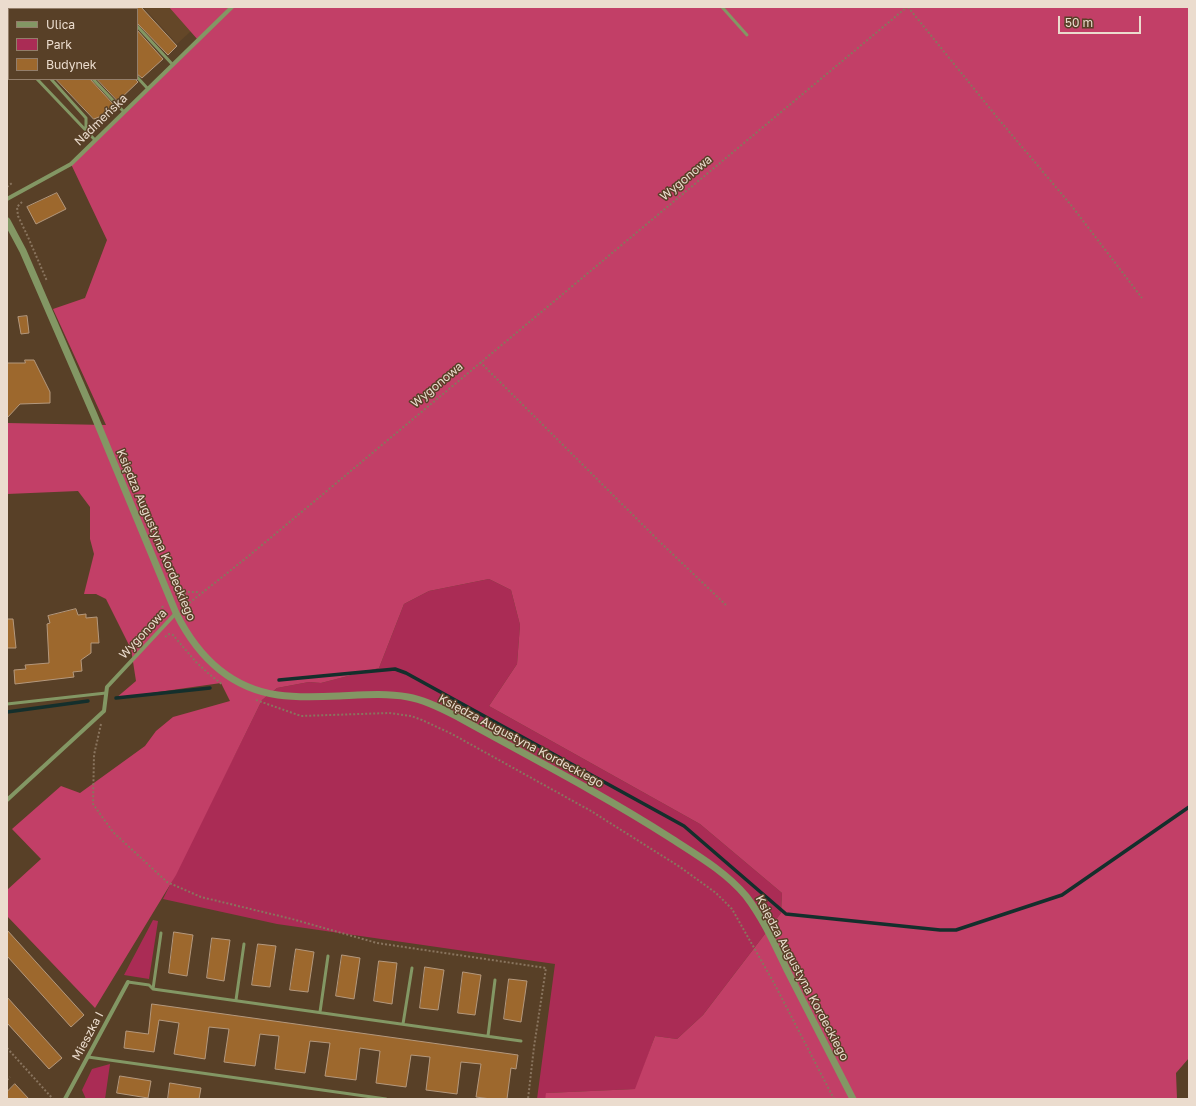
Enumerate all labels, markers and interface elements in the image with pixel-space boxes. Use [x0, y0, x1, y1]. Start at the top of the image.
legend [8, 8, 138, 80]
scale bar [1060, 8, 1143, 34]
text: 50 m [1065, 15, 1093, 30]
text: Ulica [46, 17, 75, 32]
text: Park [46, 37, 72, 52]
text: Budynek [46, 57, 97, 72]
street label: Nadmeńska [72, 91, 130, 149]
street label: Wygonowa [657, 152, 715, 204]
street label: Wygonowa [408, 359, 466, 411]
street label: Księdza Augustyna Kordeckiego [113, 447, 199, 623]
street label: Wygonowa [116, 606, 170, 662]
street label: Księdza Augustyna Kordeckiego [436, 691, 606, 791]
street label: Księdza Augustyna Kordeckiego [752, 893, 852, 1063]
street label: Mieszka I [69, 1009, 107, 1063]

